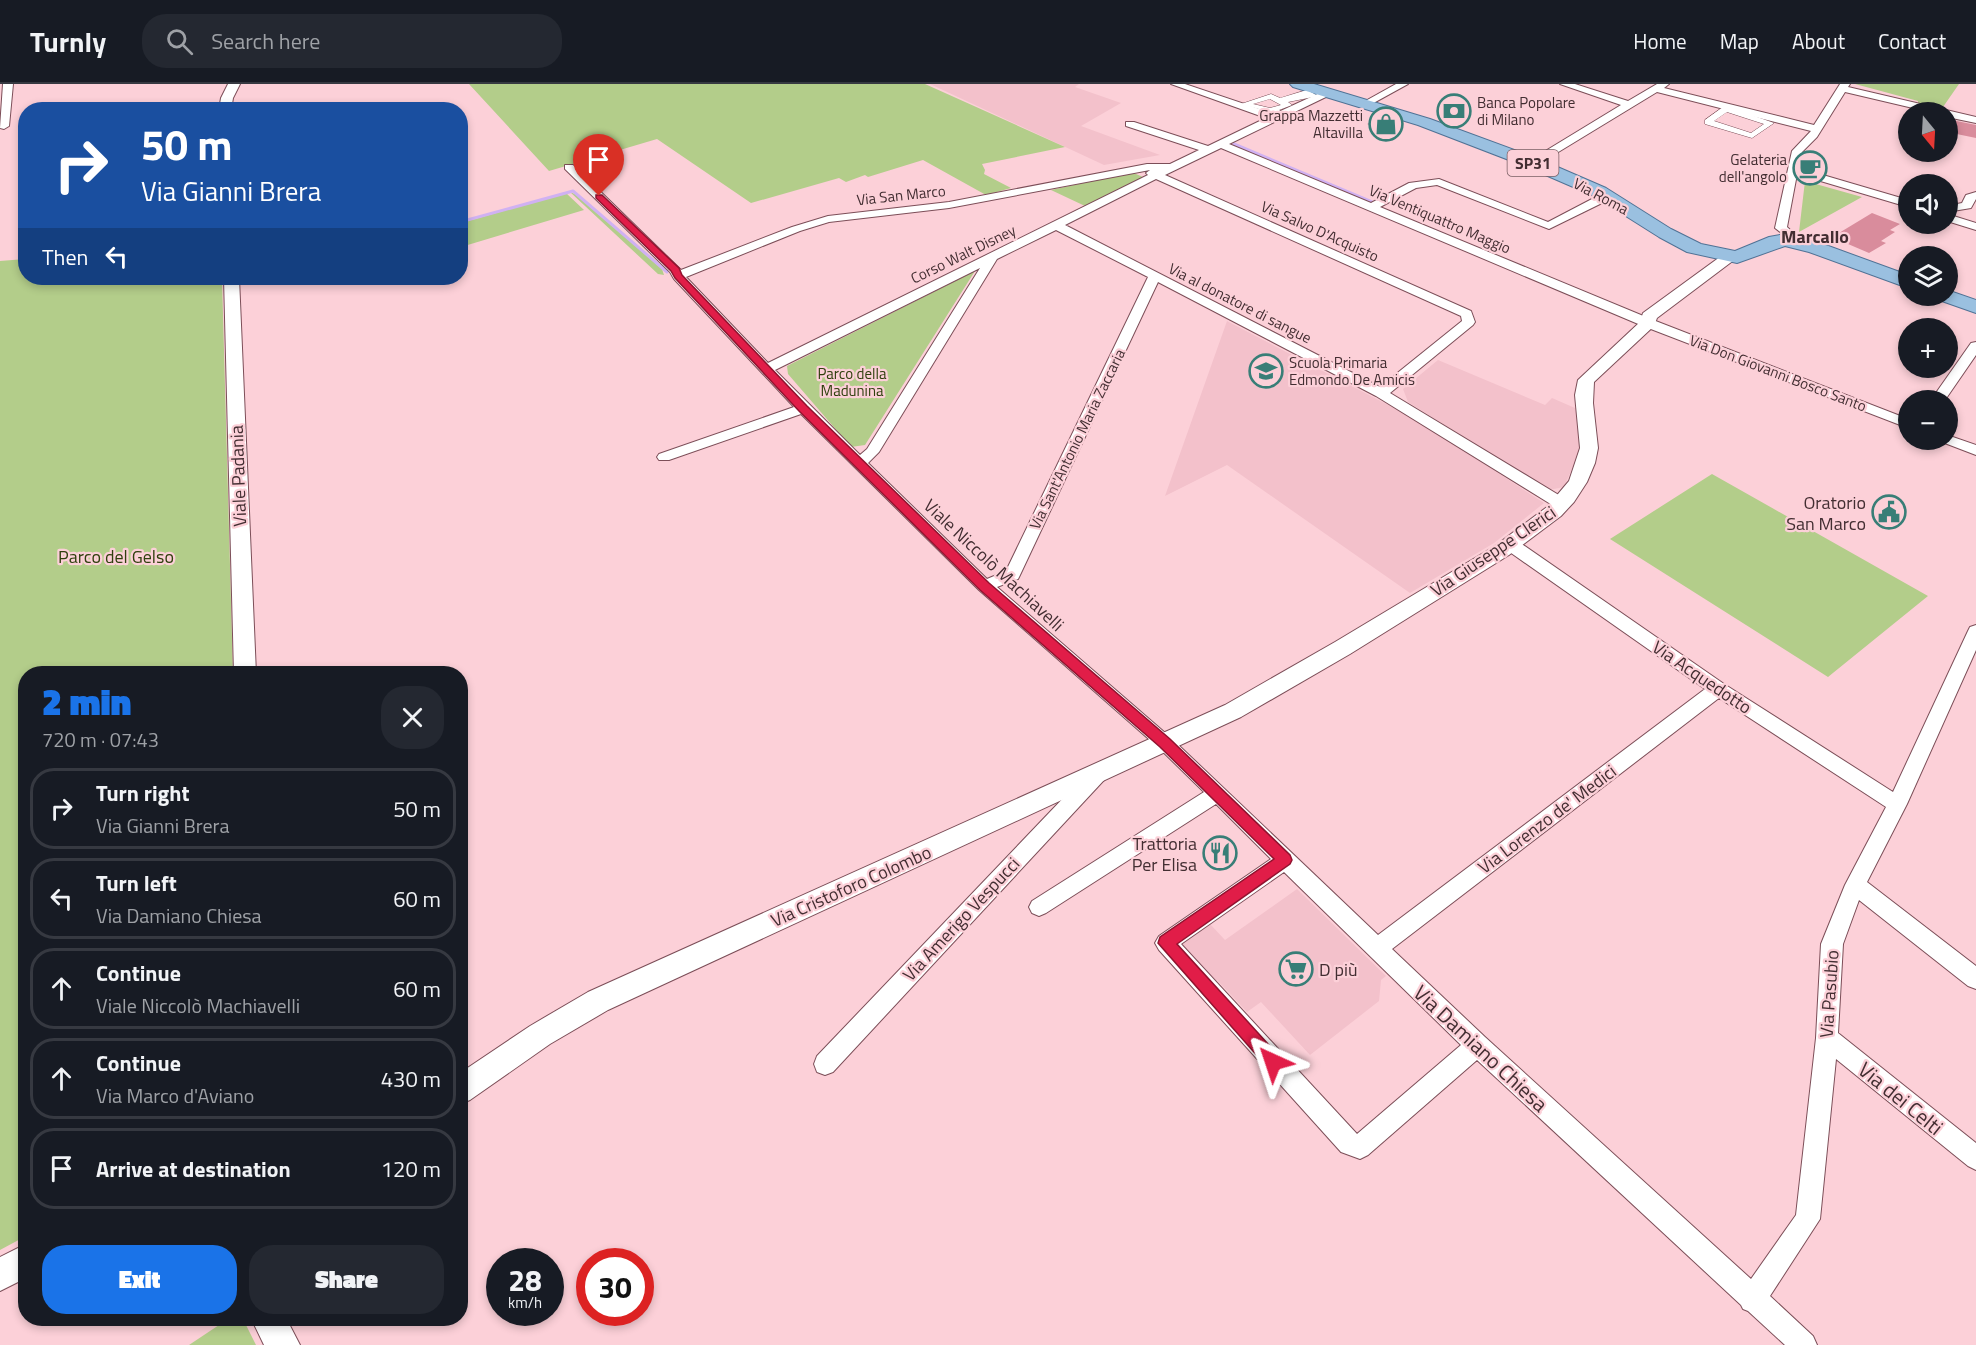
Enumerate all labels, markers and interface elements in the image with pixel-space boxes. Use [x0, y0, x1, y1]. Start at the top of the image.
search box [142, 14, 562, 68]
text: Turnly [30, 20, 106, 63]
text: Search here [211, 24, 320, 58]
icon: search [163, 25, 196, 58]
text: Home [1633, 25, 1687, 57]
text: Map [1720, 25, 1759, 57]
text: About [1792, 25, 1845, 57]
text: Contact [1878, 25, 1946, 57]
place label: Banca Popolare di Milano [1477, 91, 1575, 131]
bank icon: Banca Popolare di Milano [1436, 93, 1472, 129]
north arrow [1898, 102, 1958, 162]
map controls [1898, 102, 1958, 450]
place label: Grappa Mazzetti Altavilla [1259, 104, 1363, 144]
shop icon: Grappa Mazzetti Altavilla [1368, 106, 1404, 142]
text: 50 m [141, 112, 233, 176]
icon: right [42, 126, 120, 204]
pin [573, 134, 624, 196]
icon: arrive [582, 143, 615, 176]
place label: Gelateria dell'angolo [1719, 148, 1787, 188]
road number: SP31 [1508, 150, 1558, 176]
cafe icon: Gelateria dell'angolo [1792, 150, 1828, 186]
text: Via Gianni Brera [141, 170, 321, 211]
street label: Via Roma [1569, 172, 1633, 220]
button: sound [1898, 174, 1958, 234]
street label: Via San Marco [855, 179, 947, 211]
street label: Via Ventiquattro Maggio [1365, 179, 1515, 259]
street label: Via Salvo D'Acquisto [1257, 195, 1383, 267]
street label: Corso Walt Disney [906, 219, 1020, 289]
district label: Marcallo [1781, 223, 1849, 250]
text: Then [42, 240, 88, 274]
icon: left [100, 240, 133, 273]
button: layers [1898, 246, 1958, 306]
street label: Via al donatore di sangue [1164, 257, 1316, 349]
button: + [1898, 318, 1958, 378]
street label: Via Don Giovanni Bosco Santo [1686, 329, 1870, 417]
street label: Via Sant'Antonio Maria Zaccaria [1023, 344, 1131, 533]
place label: Scuola Primaria Edmondo De Amicis [1289, 351, 1415, 391]
school or university icon: Scuola Primaria Edmondo De Amicis [1248, 353, 1284, 389]
park label: Parco della Madunina [817, 362, 887, 402]
button: − [1898, 390, 1958, 450]
street label: Viale Padania [223, 425, 253, 527]
place label: Oratorio San Marco [1786, 489, 1866, 537]
street label: Viale Niccolò Machiavelli [918, 492, 1070, 638]
public building icon: Oratorio San Marco [1871, 494, 1907, 530]
street label: Via Giuseppe Clerici [1425, 499, 1561, 603]
park label: Parco del Gelso [58, 543, 174, 570]
street label: Via Acquedotto [1647, 634, 1757, 720]
text: 2 min [42, 674, 131, 729]
button: close [381, 686, 444, 749]
text: 720 m · 07:43 [42, 724, 159, 755]
street label: Via Lorenzo de' Medici [1472, 758, 1622, 880]
text: Turn right [96, 776, 190, 810]
icon: right [45, 792, 78, 825]
text: 50 m [393, 792, 441, 826]
text: Via Gianni Brera [96, 810, 230, 841]
place label: Trattoria Per Elisa [1132, 830, 1197, 878]
restaurant icon: Trattoria Per Elisa [1202, 835, 1238, 871]
street label: Via Cristoforo Colombo [766, 838, 936, 934]
street label: Via Amerigo Vespucci [896, 851, 1026, 987]
text: Turn left [96, 866, 177, 900]
icon: left [45, 882, 78, 915]
text: 60 m [393, 882, 441, 916]
text: Via Damiano Chiesa [96, 900, 262, 931]
street label: Via Pasubio [1812, 949, 1846, 1039]
supermarket icon: D più [1278, 951, 1314, 987]
text: Continue [96, 956, 181, 990]
place label: D più [1319, 956, 1358, 983]
icon: ahead [45, 972, 78, 1005]
text: 60 m [393, 972, 441, 1006]
street label: Via Damiano Chiesa [1407, 977, 1556, 1119]
text: Viale Niccolò Machiavelli [96, 990, 300, 1021]
position arrow [1241, 1030, 1305, 1094]
text: Continue [96, 1046, 181, 1080]
street label: Via dei Celti [1851, 1054, 1951, 1142]
icon: ahead [45, 1062, 78, 1095]
text: 430 m [381, 1062, 441, 1096]
text: Via Marco d'Aviano [96, 1080, 254, 1111]
icon: arrive [45, 1152, 78, 1185]
text: Arrive at destination [96, 1152, 291, 1186]
text: 120 m [381, 1152, 441, 1186]
button: Exit [42, 1245, 237, 1314]
button: Share [249, 1245, 444, 1314]
speed limit sign: 30 [576, 1248, 654, 1326]
text: 28 [508, 1257, 542, 1303]
text: km/h [508, 1291, 542, 1314]

